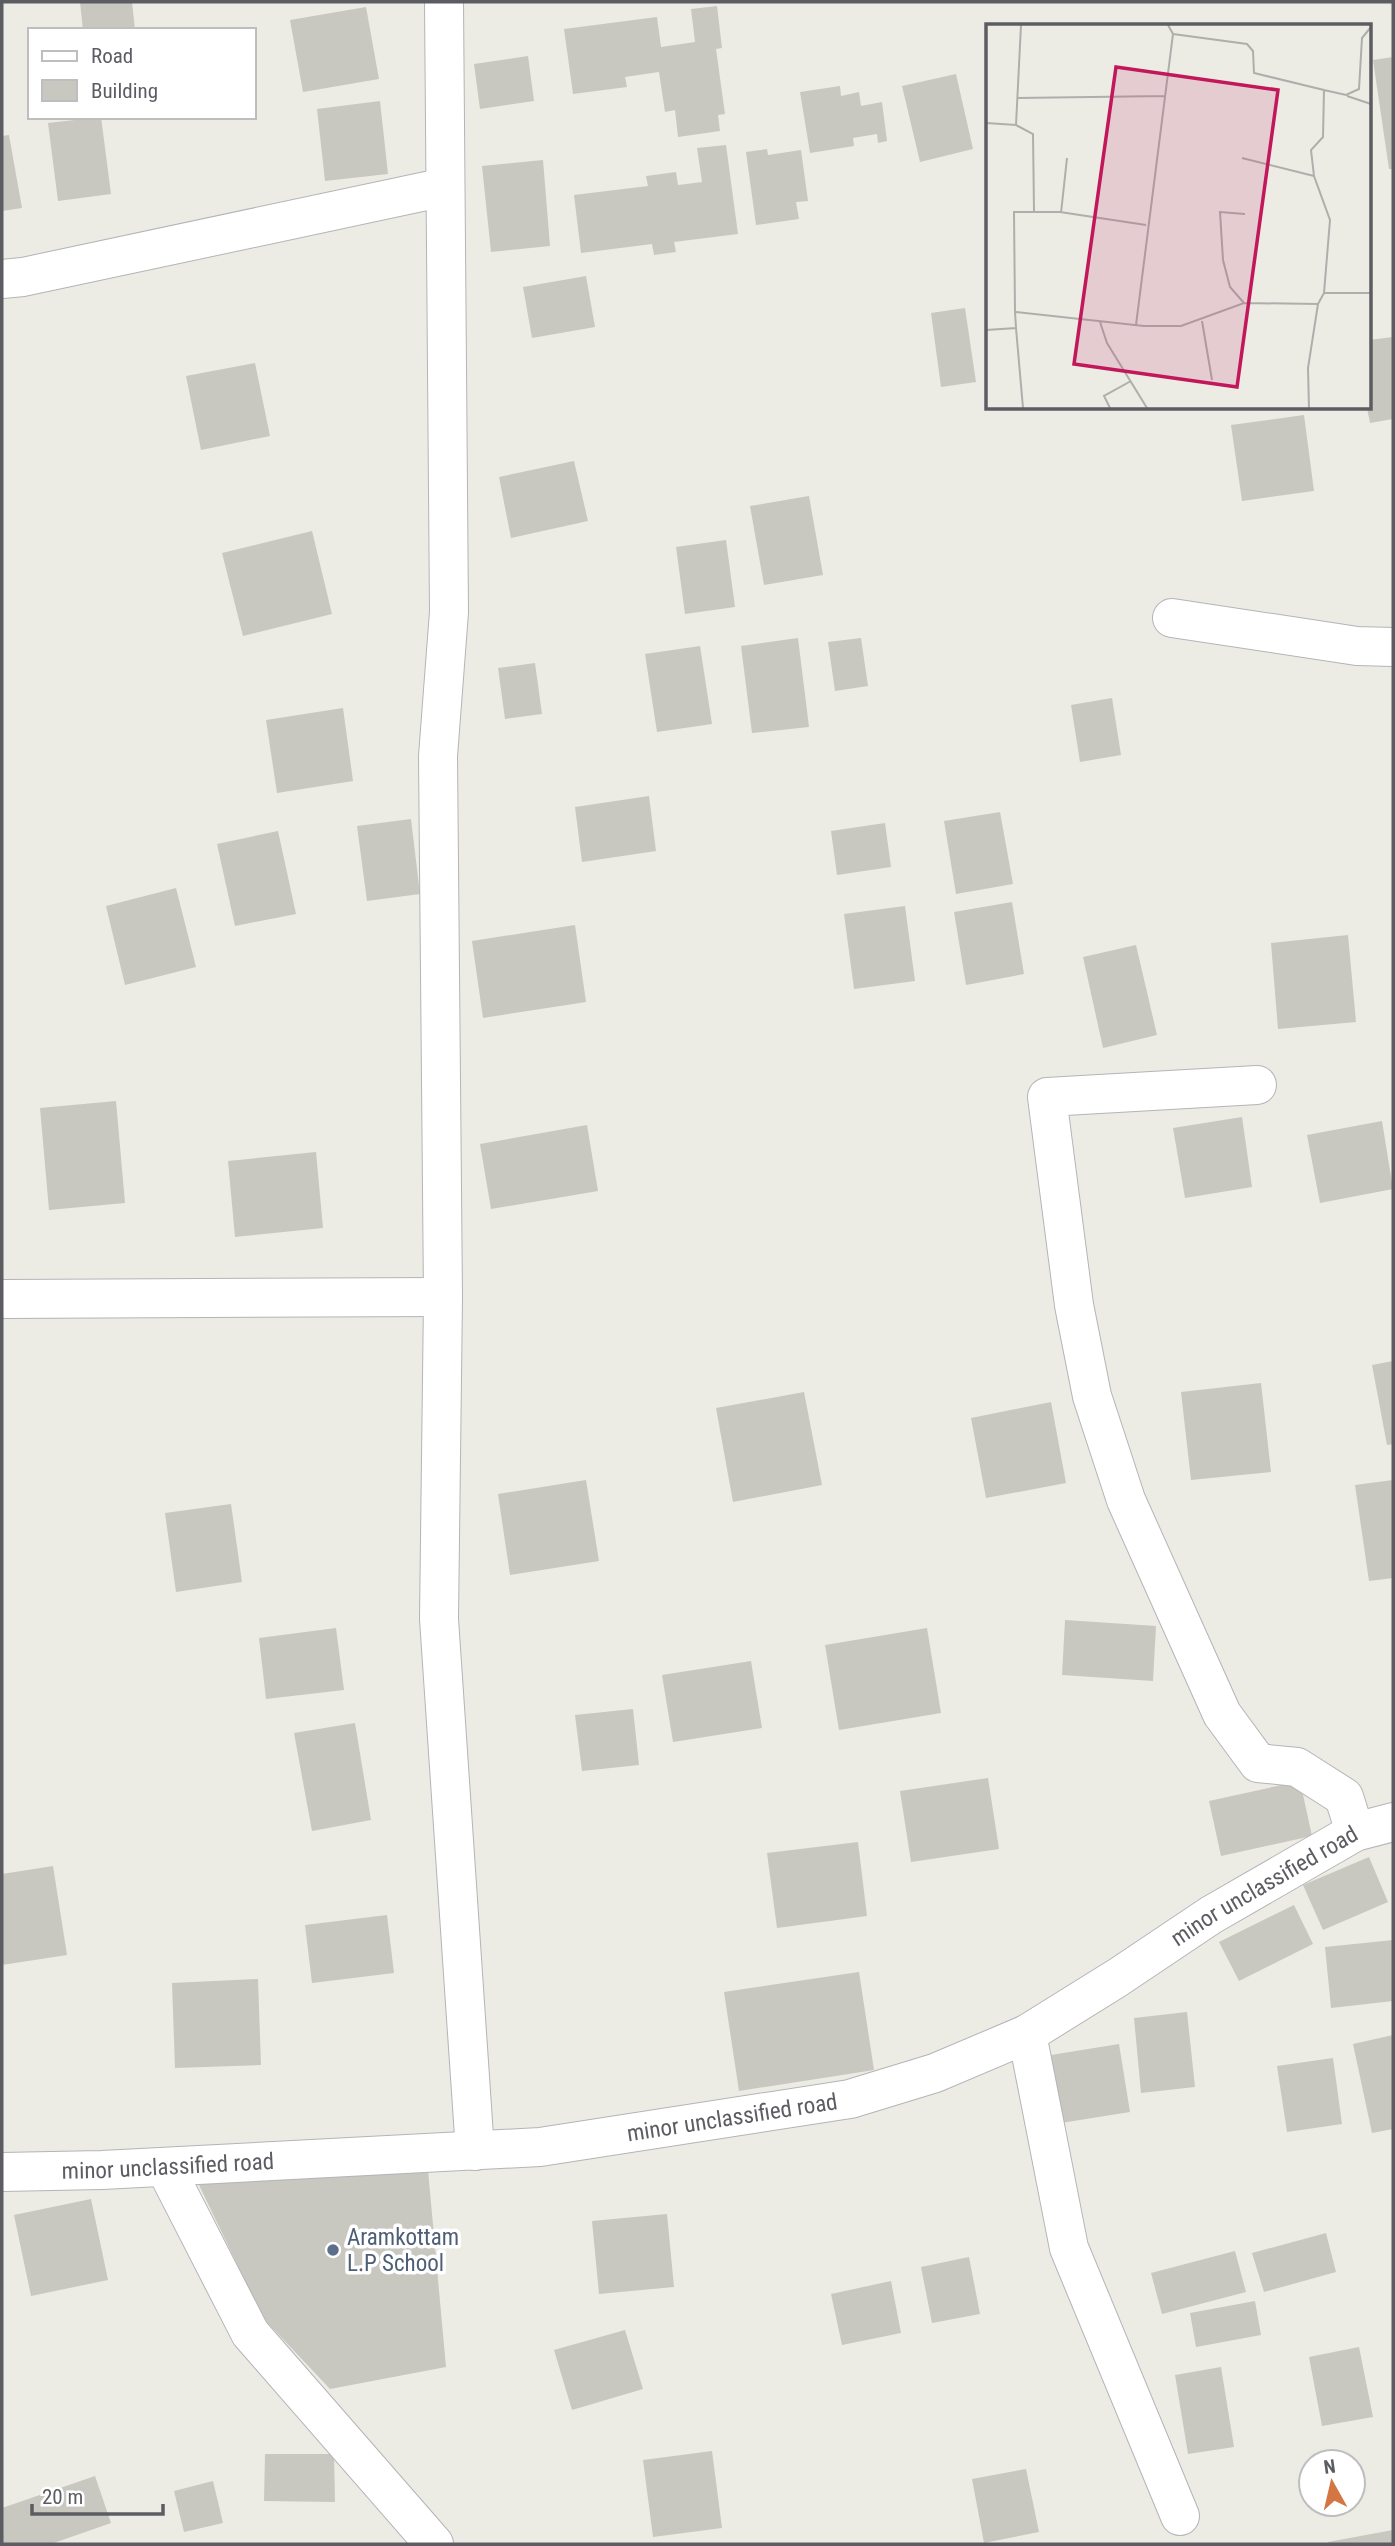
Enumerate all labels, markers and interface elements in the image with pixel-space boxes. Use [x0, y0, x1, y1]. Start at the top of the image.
inset map [986, 24, 1370, 410]
legend [28, 28, 256, 119]
text: Road [91, 44, 133, 68]
text: Building [91, 79, 158, 103]
street label: minor unclassified road [1166, 1820, 1363, 1952]
street label: minor unclassified road [625, 2088, 839, 2147]
street label: minor unclassified road [61, 2148, 275, 2185]
place label: Aramkottam L.P School [347, 2224, 459, 2277]
marker: Aramkottam L.P School [325, 2242, 341, 2258]
north arrow [1297, 2448, 1367, 2518]
text: N [1322, 2454, 1337, 2479]
scale bar [32, 2472, 163, 2516]
text: 20 m [42, 2485, 83, 2509]

